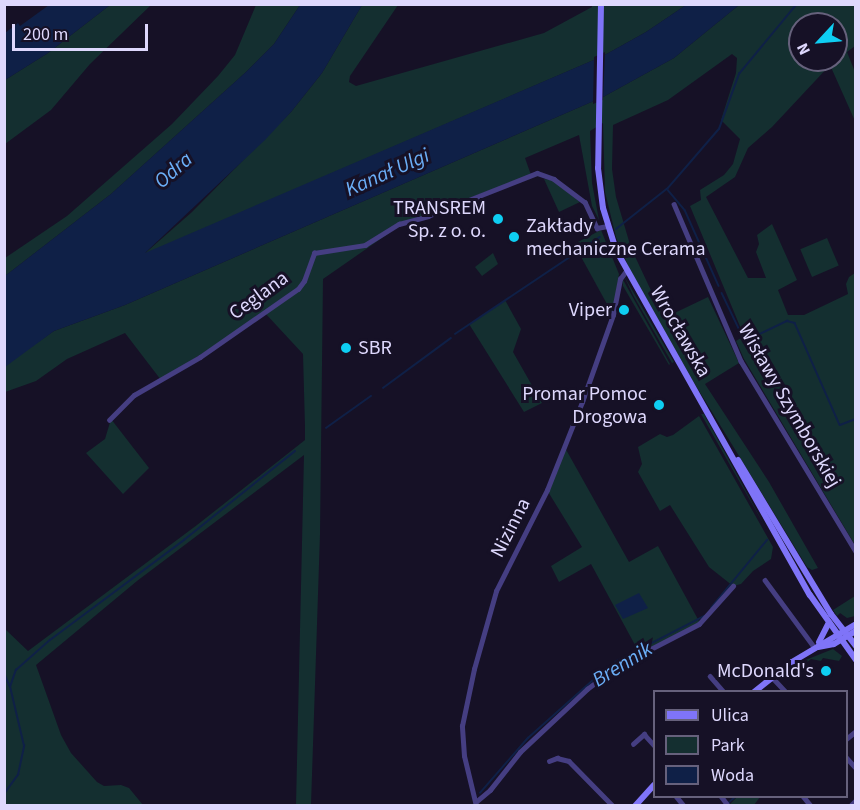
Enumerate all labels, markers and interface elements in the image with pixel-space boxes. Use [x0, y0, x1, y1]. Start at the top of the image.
scale bar [15, 12, 152, 50]
north arrow [788, 12, 848, 72]
text: 200 m [23, 22, 68, 47]
text: N [791, 39, 816, 59]
water label: Kanał Ulgi [341, 142, 433, 202]
water label: Odra [149, 146, 197, 194]
place label: TRANSREM Sp. z o. o. [393, 196, 486, 243]
marker: TRANSREM Sp. z o. o. [491, 212, 505, 226]
place label: Zakłady mechaniczne Cerama [526, 214, 705, 261]
marker: Zakłady mechaniczne Cerama [507, 230, 521, 244]
street label: Ceglana [225, 266, 293, 326]
street label: Wrocławska [644, 282, 716, 382]
place label: Viper [569, 298, 612, 322]
marker: Viper [617, 303, 631, 317]
street label: Wisławy Szymborskiej [732, 320, 846, 492]
place label: SBR [358, 336, 392, 360]
marker: SBR [339, 341, 353, 355]
place label: Promar Pomoc Drogowa [522, 382, 647, 429]
marker: Promar Pomoc Drogowa [652, 398, 666, 412]
street label: Nizinna [486, 494, 536, 562]
water label: Brennik [587, 636, 657, 692]
place label: McDonald's [717, 659, 814, 683]
marker: McDonald's [819, 664, 833, 678]
legend [653, 690, 848, 798]
text: Ulica [711, 703, 749, 728]
text: Park [711, 733, 745, 758]
text: Woda [711, 763, 754, 788]

